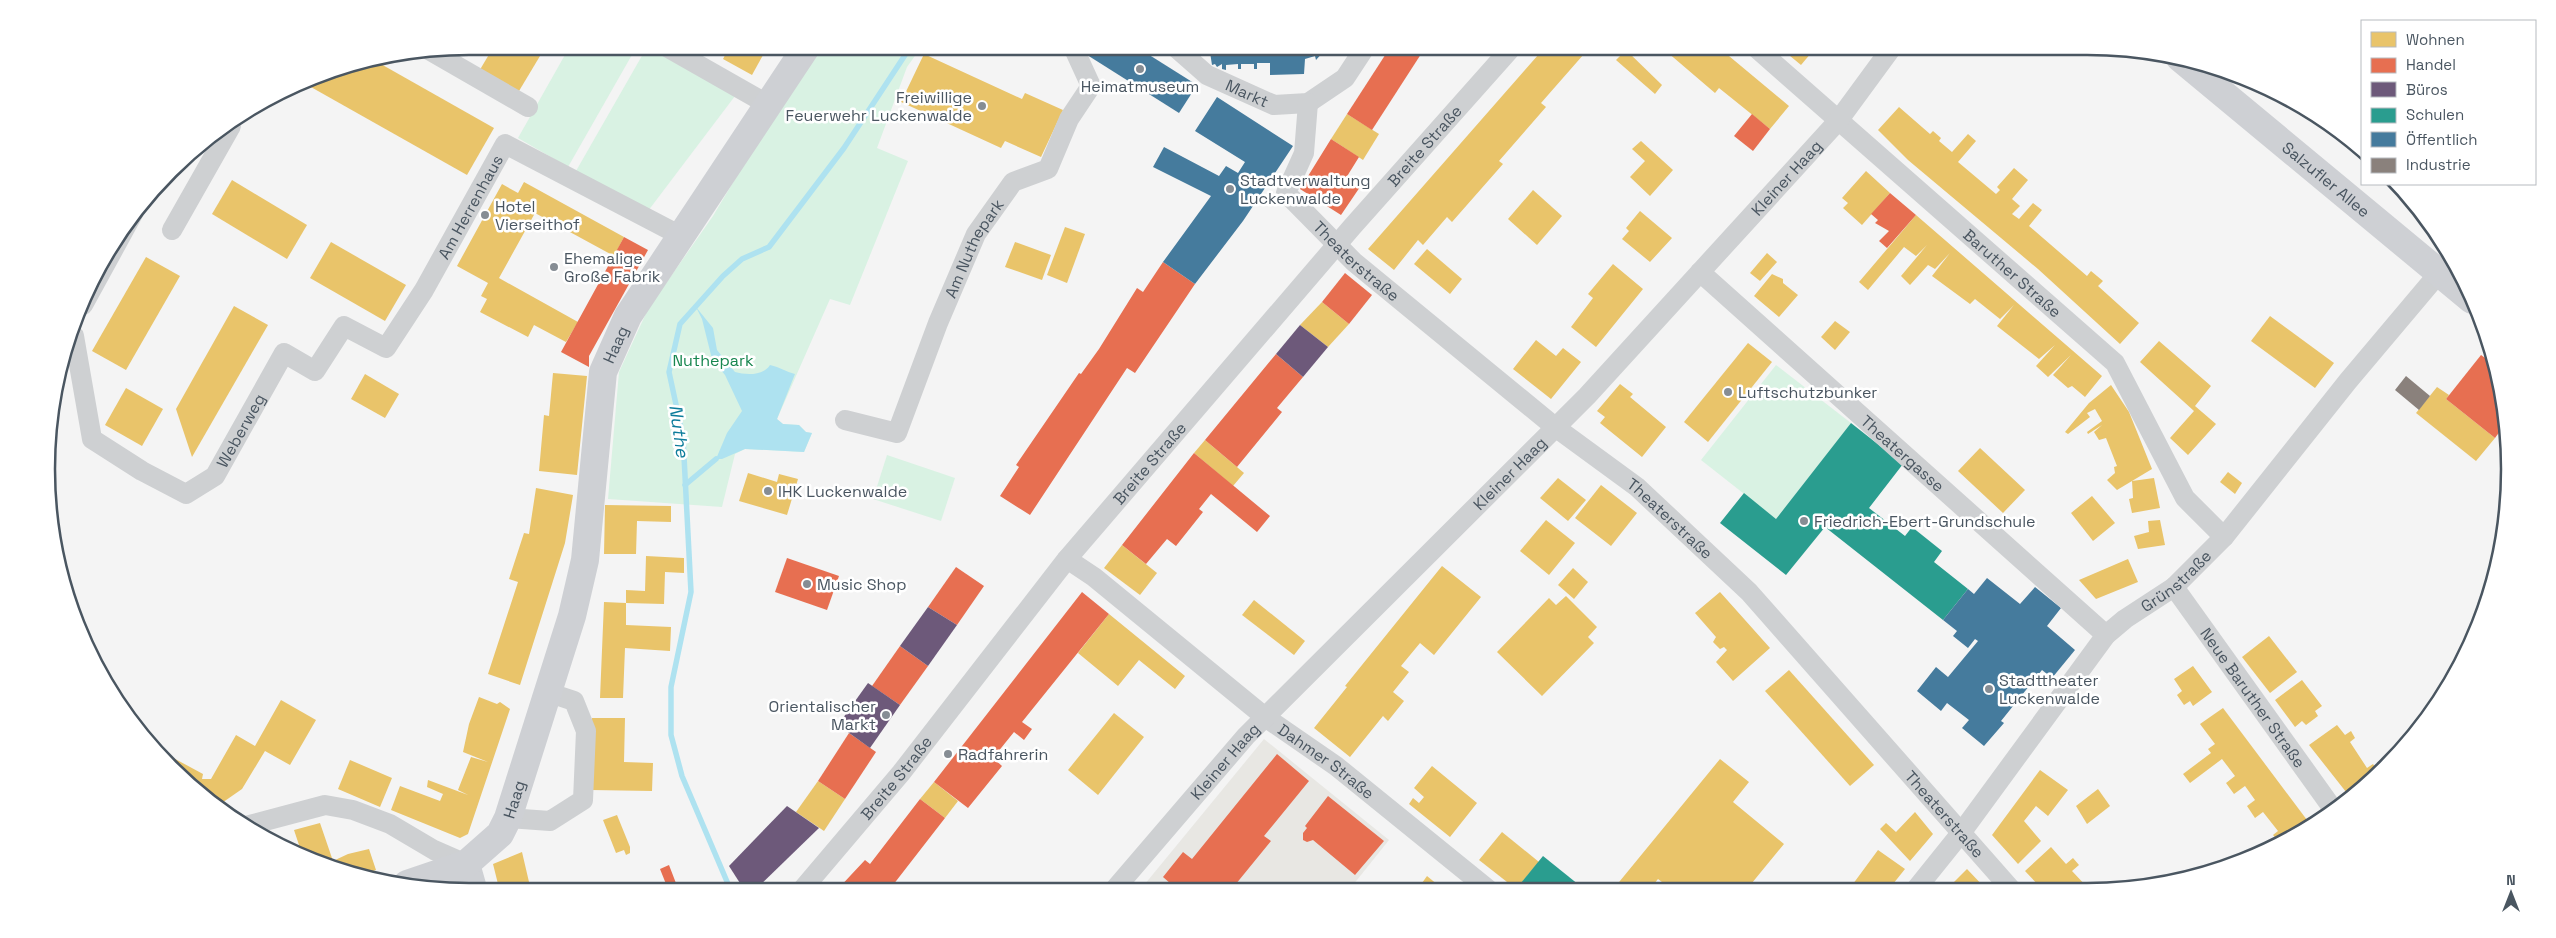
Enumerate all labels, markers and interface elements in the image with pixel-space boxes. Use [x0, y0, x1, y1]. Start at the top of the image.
legend [2361, 20, 2536, 185]
text: Wohnen [2406, 30, 2465, 49]
text: Handel [2406, 55, 2456, 74]
marker: Heimatmuseum [1134, 63, 1146, 75]
street label: Markt [1222, 75, 1272, 112]
place label: Heimatmuseum [1081, 76, 1199, 97]
text: Büros [2406, 80, 2448, 99]
place label: Freiwillige Feuerwehr Luckenwalde [786, 87, 972, 126]
marker: Freiwillige Feuerwehr Luckenwalde [976, 100, 988, 112]
street label: Breite Straße [1383, 101, 1467, 191]
text: Schulen [2406, 105, 2464, 124]
text: Öffentlich [2406, 130, 2477, 149]
street label: Kleiner Haag [1747, 136, 1827, 220]
street label: Salzufler Allee [2278, 137, 2374, 222]
street label: Am Herrenhaus [433, 151, 508, 263]
text: Industrie [2406, 155, 2471, 174]
place label: Stadtverwaltung Luckenwalde [1240, 170, 1371, 209]
marker: Stadtverwaltung Luckenwalde [1224, 183, 1236, 195]
street label: Am Nuthepark [940, 195, 1009, 301]
place label: Hotel Vierseithof [495, 196, 580, 235]
marker: Hotel Vierseithof [479, 209, 491, 221]
street label: Theaterstraße [1308, 217, 1404, 306]
street label: Baruther Straße [1959, 225, 2066, 322]
place label: Ehemalige Große Fabrik [564, 248, 661, 287]
marker: Ehemalige Große Fabrik [548, 261, 560, 273]
street label: Haag [598, 323, 633, 367]
park label: Nuthepark [672, 350, 754, 371]
place label: Luftschutzbunker [1738, 382, 1877, 403]
marker: Luftschutzbunker [1722, 386, 1734, 398]
street label: Weberweg [212, 390, 270, 471]
water label: Nuthe [664, 403, 695, 460]
street label: Theatergasse [1856, 411, 1949, 497]
street label: Breite Straße [1109, 418, 1191, 509]
street label: Kleiner Haag [1469, 432, 1551, 515]
street label: Theaterstraße [1623, 473, 1717, 564]
place label: IHK Luckenwalde [778, 481, 907, 502]
marker: IHK Luckenwalde [762, 485, 774, 497]
place label: Friedrich-Ebert-Grundschule [1814, 511, 2036, 532]
marker: Friedrich-Ebert-Grundschule [1798, 515, 1810, 527]
street label: Grünstraße [2137, 546, 2216, 617]
place label: Music Shop [817, 574, 906, 595]
marker: Music Shop [801, 578, 813, 590]
street label: Neue Baruther Straße [2195, 624, 2310, 772]
place label: Stadttheater Luckenwalde [1999, 670, 2100, 709]
marker: Stadttheater Luckenwalde [1983, 683, 1995, 695]
place label: Orientalischer Markt [769, 696, 876, 735]
marker: Orientalischer Markt [880, 709, 892, 721]
street label: Kleiner Haag [1186, 718, 1264, 804]
street label: Dahmer Straße [1274, 719, 1379, 804]
street label: Breite Straße [856, 732, 937, 824]
place label: Radfahrerin [958, 744, 1048, 765]
marker: Radfahrerin [942, 748, 954, 760]
street label: Theaterstraße [1900, 766, 1989, 862]
street label: Haag [498, 778, 530, 821]
north arrow [2486, 868, 2536, 918]
text: N [2506, 871, 2516, 889]

